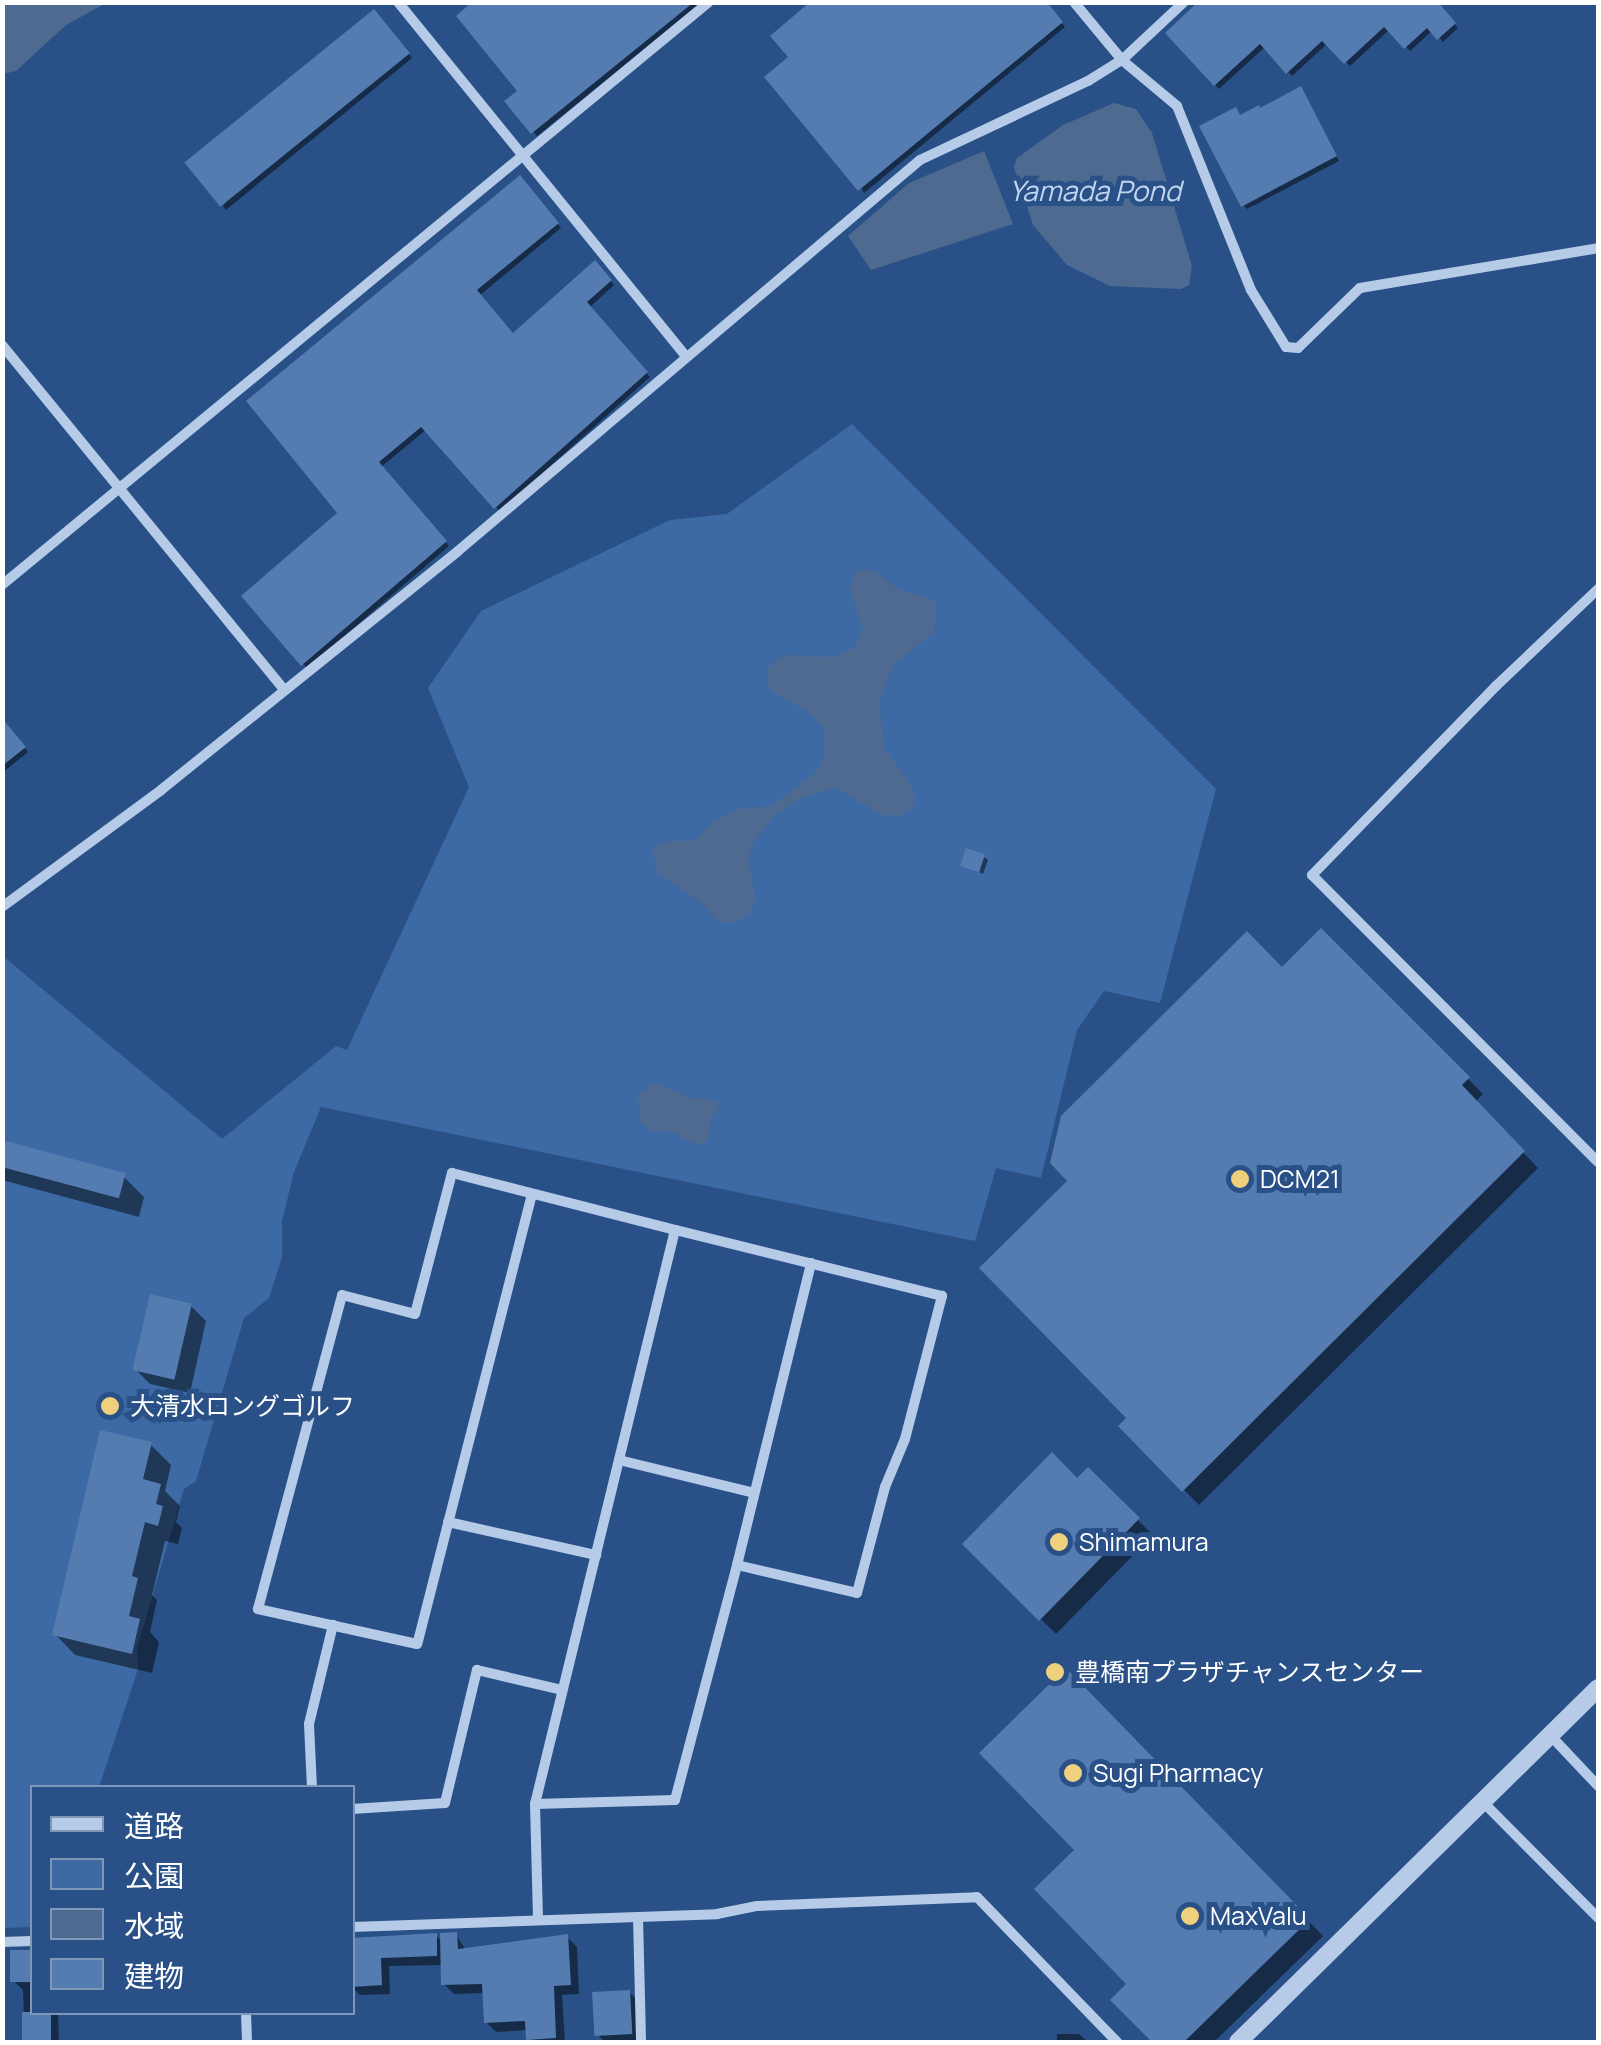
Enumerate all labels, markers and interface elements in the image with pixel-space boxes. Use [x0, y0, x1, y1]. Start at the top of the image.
water label: Yamada Pond [1009, 173, 1181, 207]
place label: DCM21 [1260, 1164, 1340, 1194]
marker: DCM21 [1229, 1168, 1251, 1190]
place label: 大清水ロングゴルフ [130, 1391, 355, 1421]
marker: 大清水ロングゴルフ [99, 1395, 121, 1417]
place label: Shimamura [1079, 1527, 1209, 1557]
marker: Shimamura [1048, 1531, 1070, 1553]
place label: 豊橋南プラザチャンスセンター [1075, 1657, 1425, 1687]
marker: 豊橋南プラザチャンスセンター [1044, 1661, 1066, 1683]
place label: Sugi Pharmacy [1093, 1758, 1263, 1788]
marker: Sugi Pharmacy [1062, 1762, 1084, 1784]
legend [30, 1785, 355, 2015]
text: 道路 [124, 1805, 184, 1846]
text: 公園 [124, 1855, 184, 1896]
place label: MaxValu [1210, 1901, 1307, 1931]
text: 水域 [124, 1905, 184, 1946]
marker: MaxValu [1179, 1905, 1201, 1927]
text: 建物 [124, 1955, 184, 1996]

